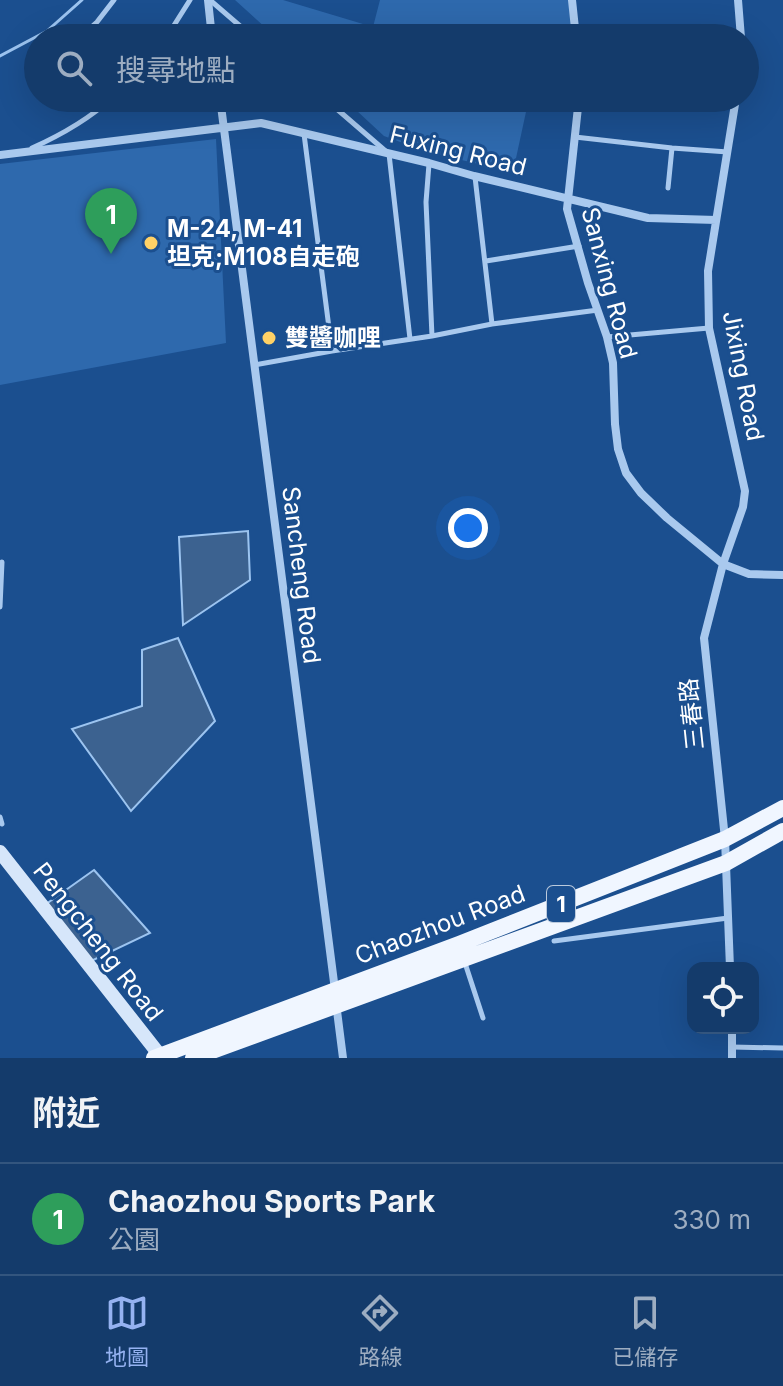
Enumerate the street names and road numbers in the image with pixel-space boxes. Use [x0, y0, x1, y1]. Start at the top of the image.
street label: Fuxing Road [387, 120, 530, 182]
street label: Sanxing Road [575, 204, 644, 362]
street label: Jixing Road [717, 308, 770, 443]
street label: Sancheng Road [276, 485, 327, 665]
street label: 三春路 [673, 677, 710, 751]
street label: Pengcheng Road [27, 857, 169, 1027]
street label: Chaozhou Road [351, 879, 529, 970]
road number: 1 [547, 886, 575, 922]

